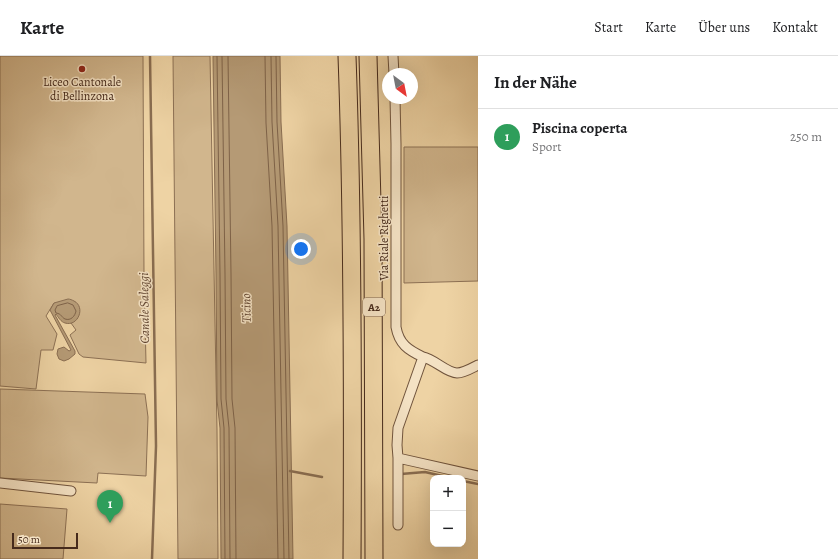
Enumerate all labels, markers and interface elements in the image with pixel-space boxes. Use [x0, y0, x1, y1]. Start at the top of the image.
text: Karte [20, 15, 64, 41]
text: Start [594, 18, 623, 37]
text: Karte [645, 18, 676, 37]
text: Über uns [698, 18, 750, 37]
text: Kontakt [772, 18, 818, 37]
marker: Liceo Cantonale di Bellinzona [77, 64, 87, 74]
north arrow [382, 68, 418, 104]
text: In der Nähe [494, 71, 577, 94]
place label: Liceo Cantonale di Bellinzona [43, 74, 121, 104]
text: Piscina coperta [532, 118, 628, 138]
text: 1 [505, 128, 509, 145]
text: 250 m [790, 128, 822, 145]
text: Sport [532, 138, 562, 155]
street label: Via Riale Righetti [376, 196, 392, 281]
your location [291, 239, 311, 259]
water label: Canale Saleggi [135, 272, 153, 344]
water label: Ticino [237, 293, 255, 323]
road number: A2 [363, 298, 385, 316]
map controls [430, 475, 466, 547]
button: + [430, 475, 466, 511]
pin: 1 [97, 490, 123, 523]
button: − [430, 511, 466, 547]
scale bar [12, 531, 78, 550]
text: 50 m [18, 532, 40, 547]

